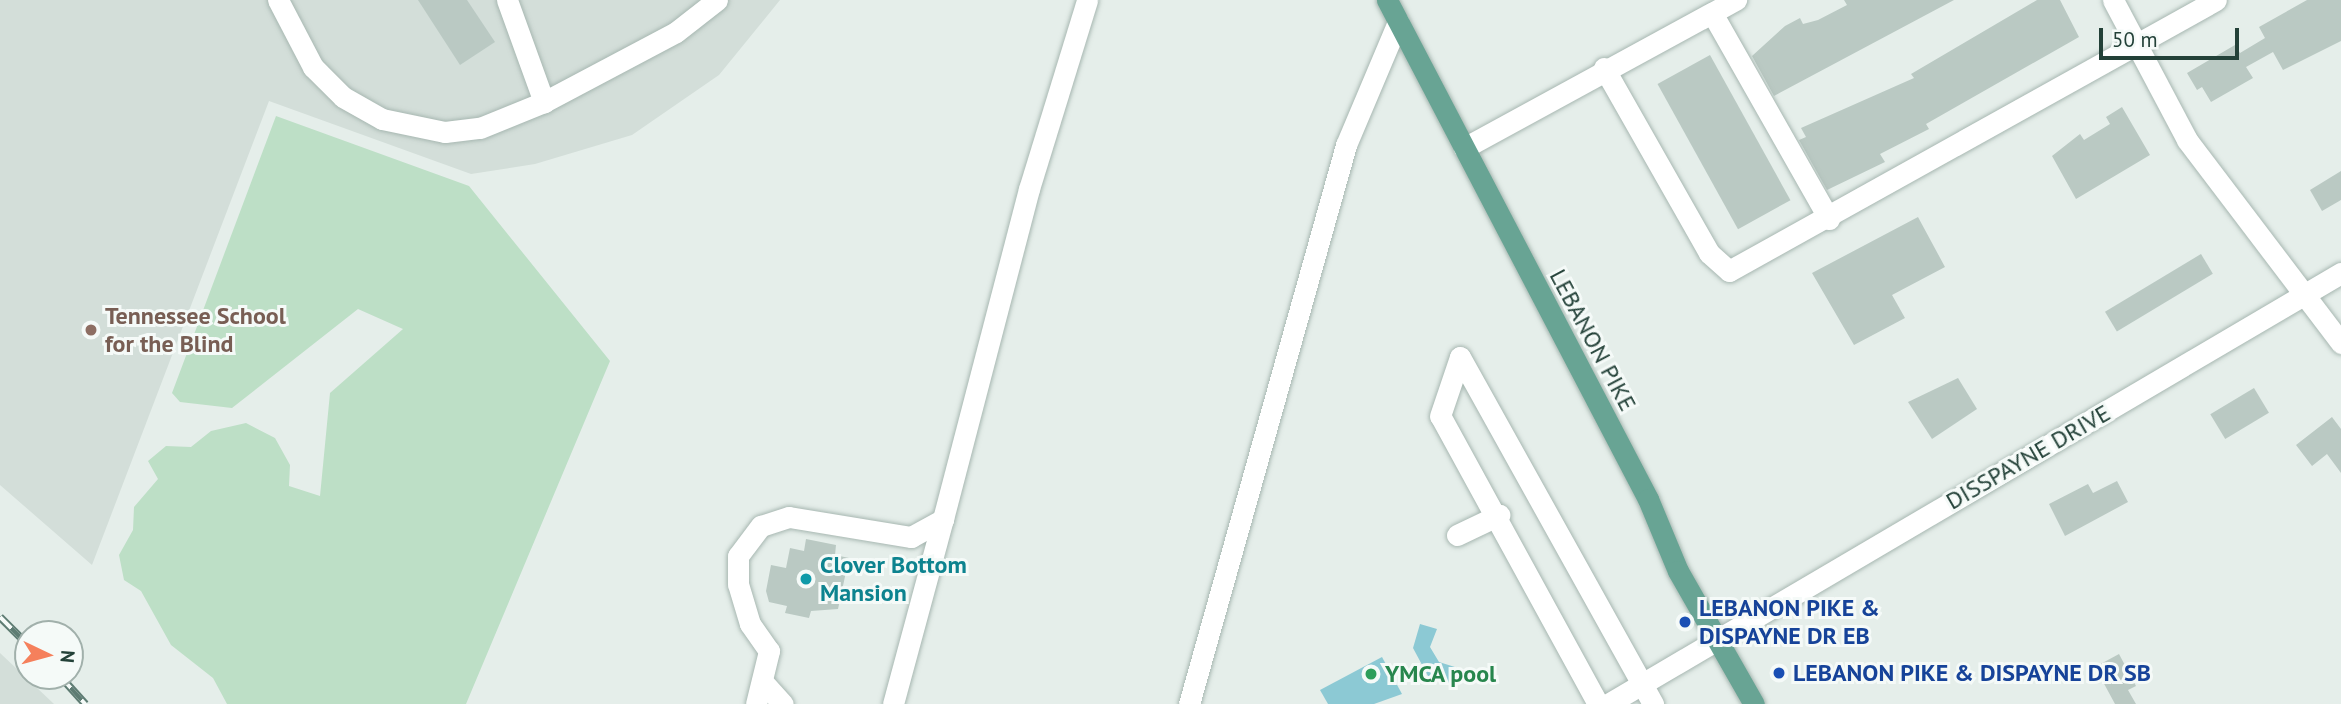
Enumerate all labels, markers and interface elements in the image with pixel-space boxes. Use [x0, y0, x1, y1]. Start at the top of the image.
scale bar [2103, 14, 2243, 58]
text: 50 m [2112, 26, 2158, 53]
street label: LEBANON PIKE [1544, 264, 1642, 416]
place label: Tennessee School for the Blind [105, 302, 286, 358]
marker: Tennessee School for the Blind [83, 322, 99, 338]
street label: DISSPAYNE DRIVE [1941, 398, 2115, 516]
place label: Clover Bottom Mansion [820, 551, 967, 607]
marker: Clover Bottom Mansion [798, 571, 814, 587]
place label: LEBANON PIKE & DISPAYNE DR EB [1699, 594, 1880, 650]
marker: LEBANON PIKE & DISPAYNE DR EB [1677, 614, 1693, 630]
north arrow [14, 620, 84, 690]
text: N [55, 649, 80, 664]
place label: LEBANON PIKE & DISPAYNE DR SB [1793, 659, 2151, 687]
place label: YMCA pool [1385, 660, 1497, 688]
marker: LEBANON PIKE & DISPAYNE DR SB [1771, 665, 1787, 681]
marker: YMCA pool [1363, 666, 1379, 682]

